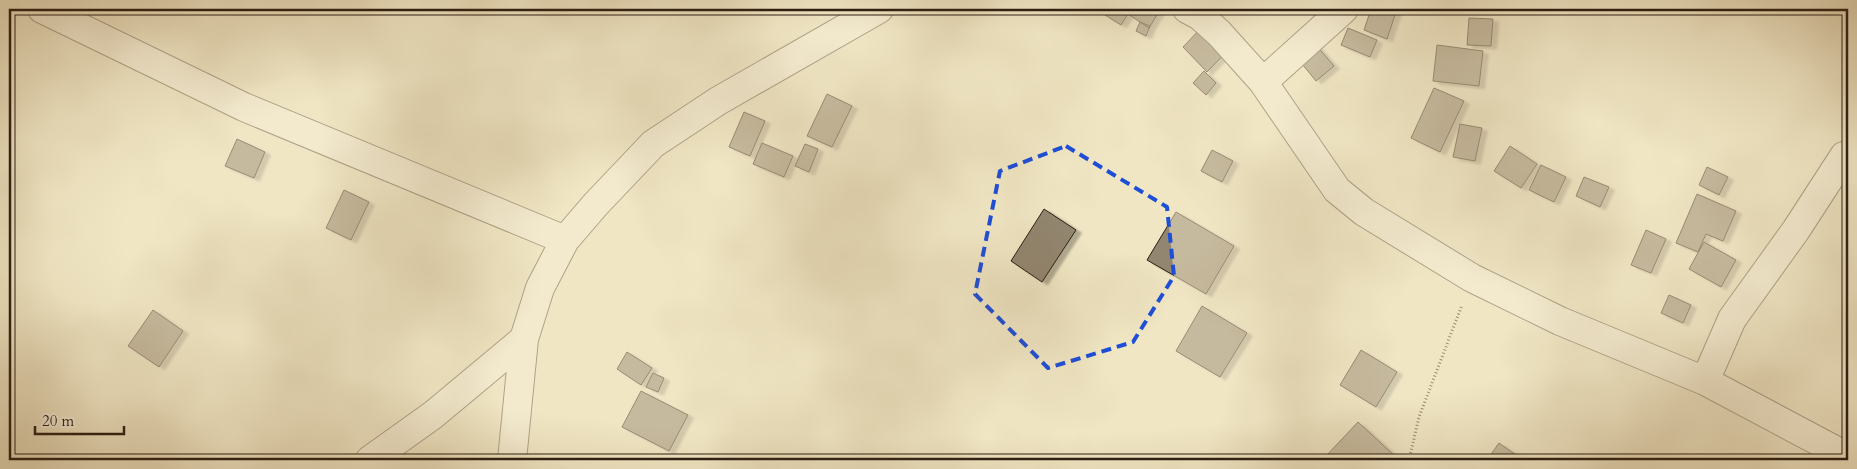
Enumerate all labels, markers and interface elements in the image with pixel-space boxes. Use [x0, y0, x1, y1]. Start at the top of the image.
scale bar [35, 404, 124, 436]
text: 20 m [42, 411, 74, 431]

